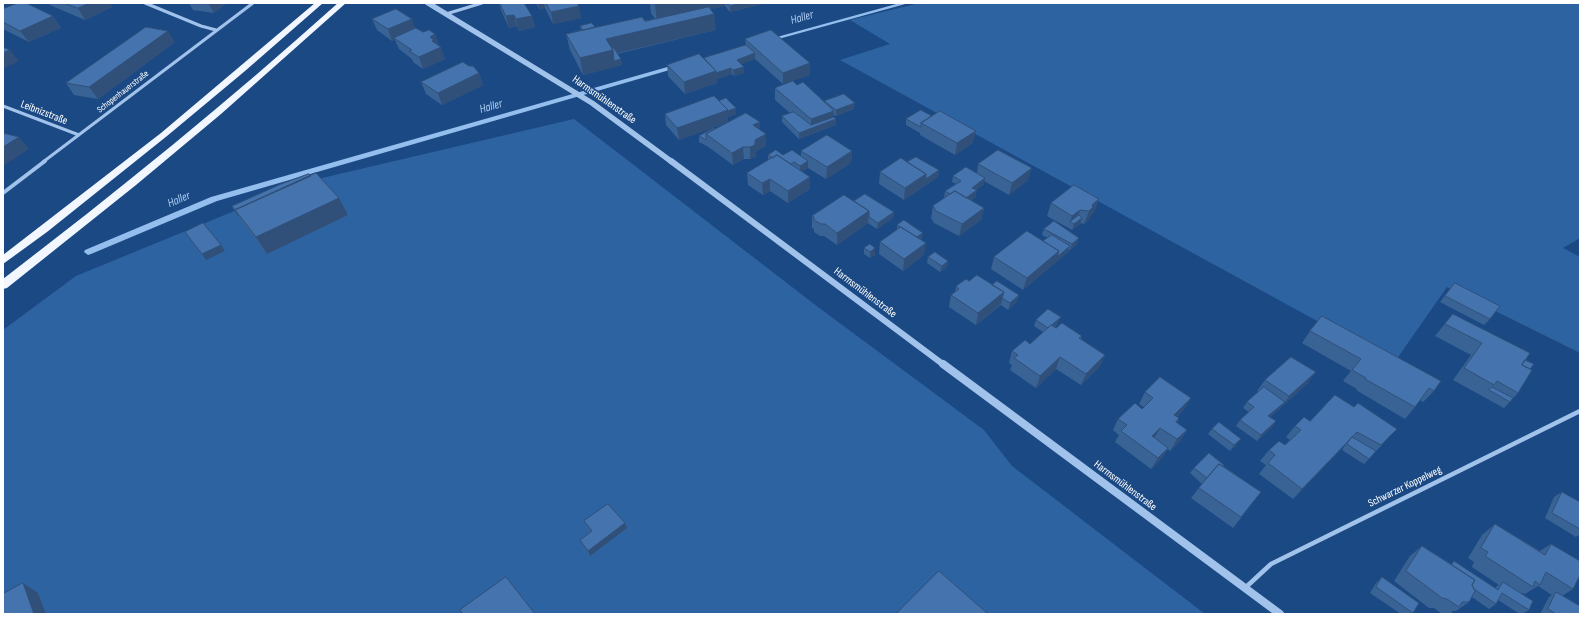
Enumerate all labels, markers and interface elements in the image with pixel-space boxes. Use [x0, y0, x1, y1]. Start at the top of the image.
water label: Haller [789, 8, 815, 28]
street label: Schopenhauerstraße [95, 68, 151, 116]
street label: Harmsmühlenstraße [569, 73, 639, 127]
water label: Haller [478, 97, 504, 117]
street label: Leibnizstraße [19, 98, 69, 128]
water label: Haller [165, 189, 193, 211]
street label: Harmsmühlenstraße [831, 265, 899, 321]
street label: Harmsmühlenstraße [1091, 458, 1159, 514]
street label: Schwarzer Koppelweg [1366, 463, 1444, 511]

